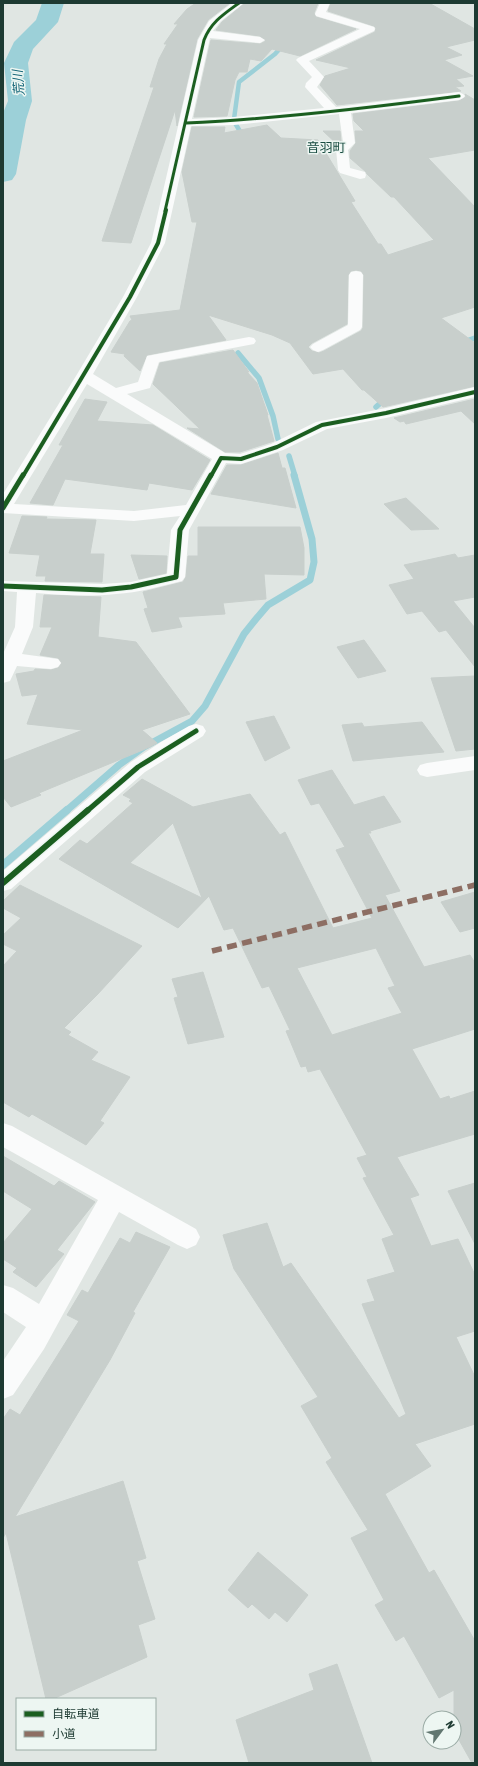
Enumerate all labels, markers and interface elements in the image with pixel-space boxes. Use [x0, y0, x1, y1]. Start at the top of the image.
water label: 荒川 [10, 67, 27, 97]
district label: 音羽町 [306, 140, 346, 155]
legend [16, 1698, 156, 1750]
text: 自転車道 [52, 1707, 100, 1721]
north arrow [422, 1710, 462, 1750]
text: N [444, 1719, 457, 1731]
text: 小道 [52, 1727, 76, 1741]

